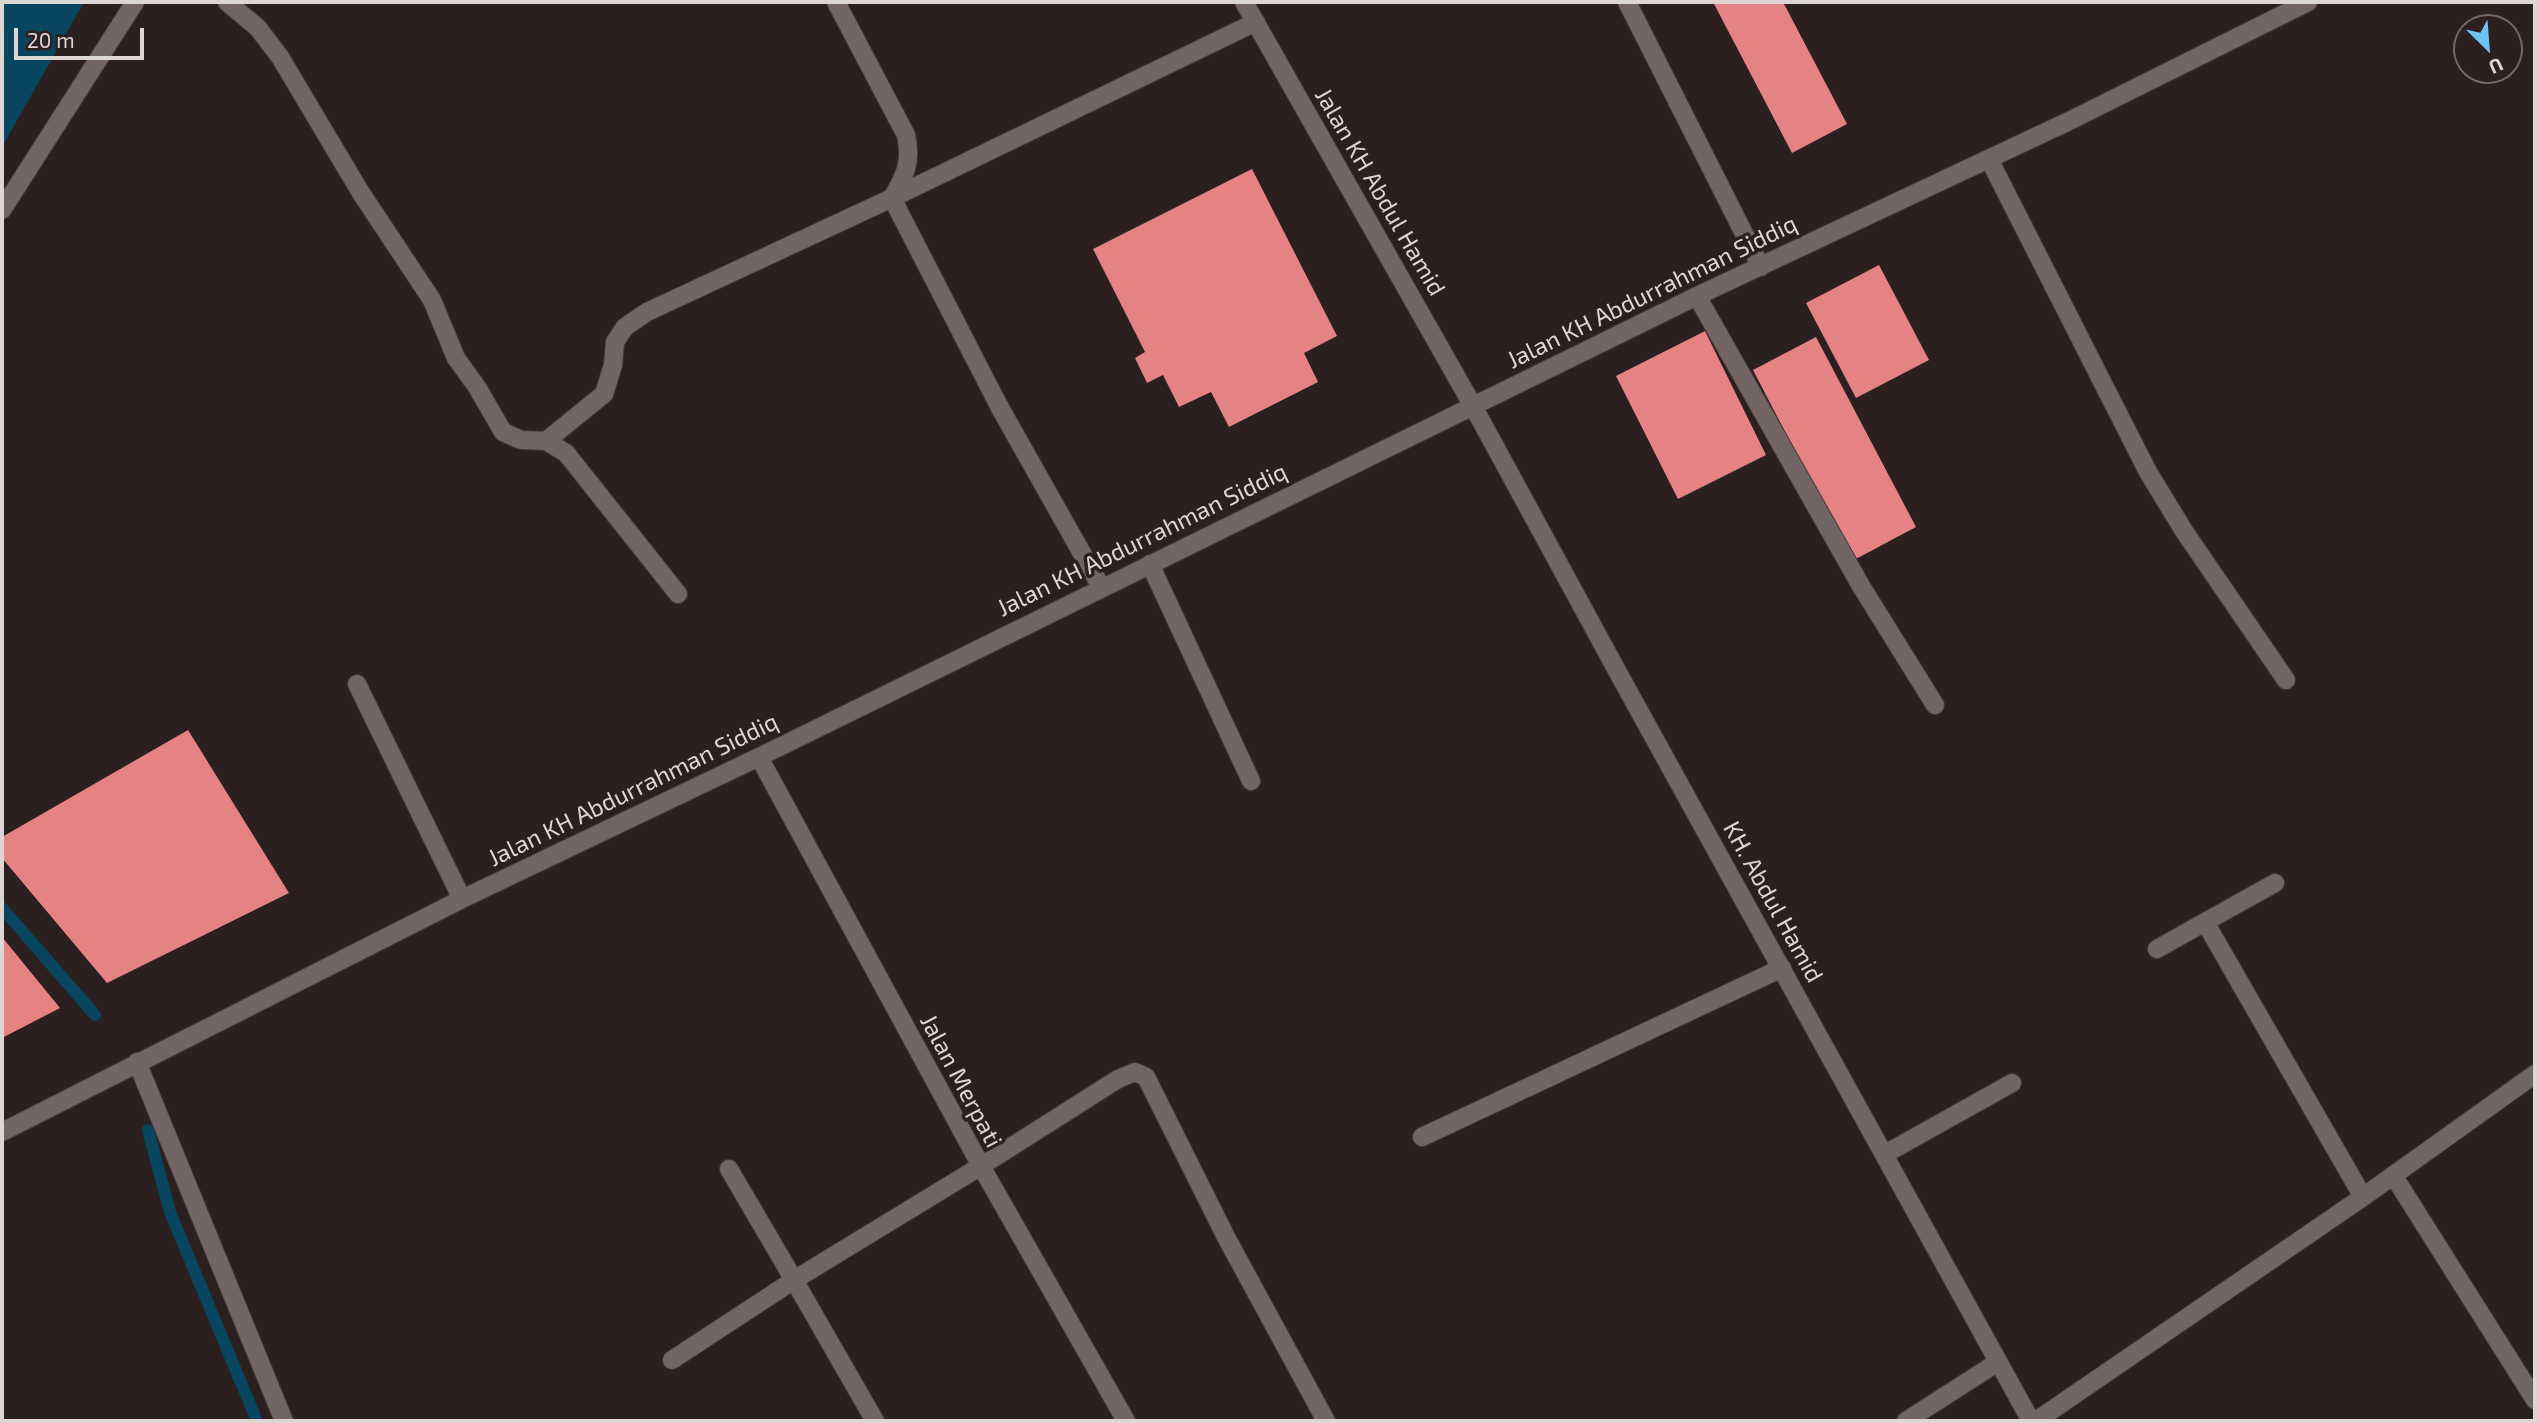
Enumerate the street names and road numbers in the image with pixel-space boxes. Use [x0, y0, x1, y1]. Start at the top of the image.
street label: Jalan KH Abdul Hamid [1309, 83, 1451, 301]
street label: Jalan KH Abdurrahman Siddiq [1502, 209, 1802, 375]
street label: Jalan KH Abdurrahman Siddiq [992, 457, 1292, 623]
street label: Jalan KH Abdurrahman Siddiq [483, 707, 783, 873]
street label: KH. Abdul Hamid [1717, 817, 1829, 987]
street label: Jalan Merpati [914, 1009, 1008, 1153]

